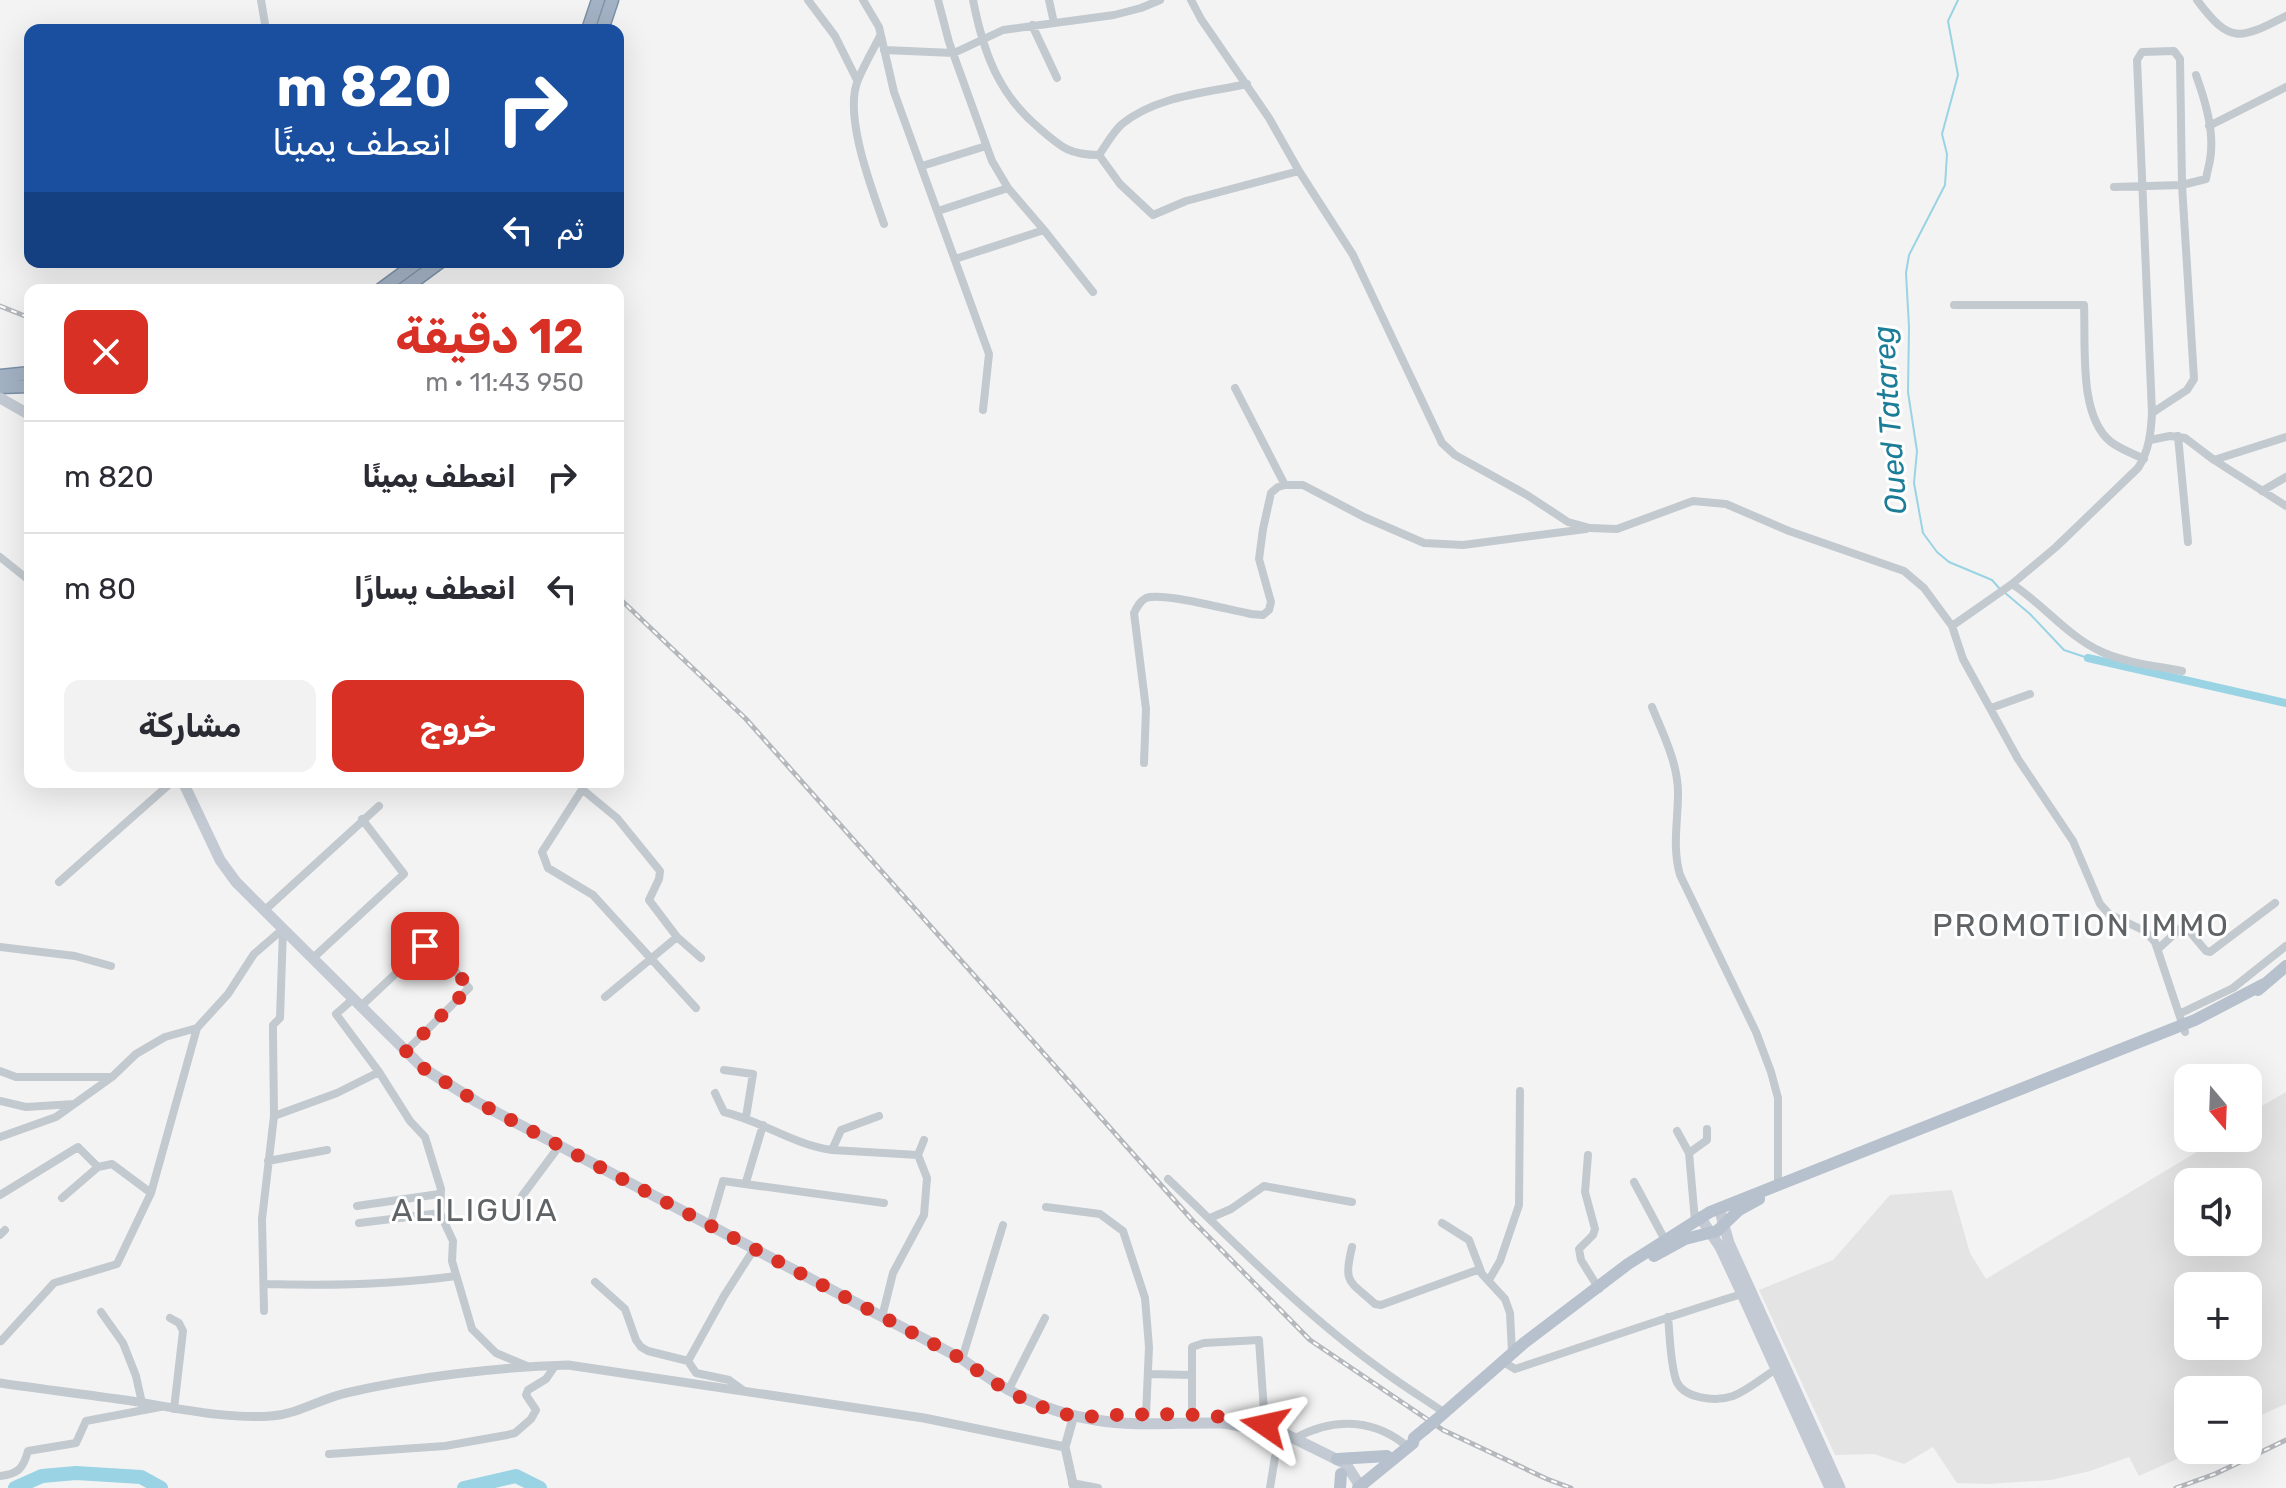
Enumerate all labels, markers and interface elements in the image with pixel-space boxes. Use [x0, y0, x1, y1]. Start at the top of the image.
text: 820 m [276, 54, 452, 120]
icon: right [480, 56, 584, 160]
text: انعطف يمينًا [272, 121, 452, 164]
icon: left [496, 208, 540, 252]
text: ثم [556, 212, 584, 248]
text: 12 دقيقة [395, 308, 584, 365]
button: close [64, 310, 148, 394]
water label: Oued Tatareg [1865, 324, 1915, 516]
text: 950 m · 11:43 [425, 367, 584, 398]
icon: right [540, 455, 584, 499]
text: 820 m [64, 459, 154, 495]
text: انعطف يمينًا [362, 459, 516, 495]
icon: left [540, 567, 584, 611]
text: 80 m [64, 571, 136, 607]
text: انعطف يسارًا [354, 571, 516, 607]
button: مشاركة [64, 680, 316, 772]
button: خروج [332, 680, 584, 772]
district label: PROMOTION IMMO [1932, 906, 2230, 944]
pin [391, 912, 459, 980]
icon: arrive [403, 924, 447, 968]
north arrow [2174, 1064, 2262, 1152]
map controls [2174, 1064, 2262, 1464]
button: sound [2174, 1168, 2262, 1256]
district label: ALILIGUIA [391, 1191, 559, 1229]
button: + [2174, 1272, 2262, 1360]
button: − [2174, 1376, 2262, 1464]
position arrow [1223, 1383, 1307, 1467]

